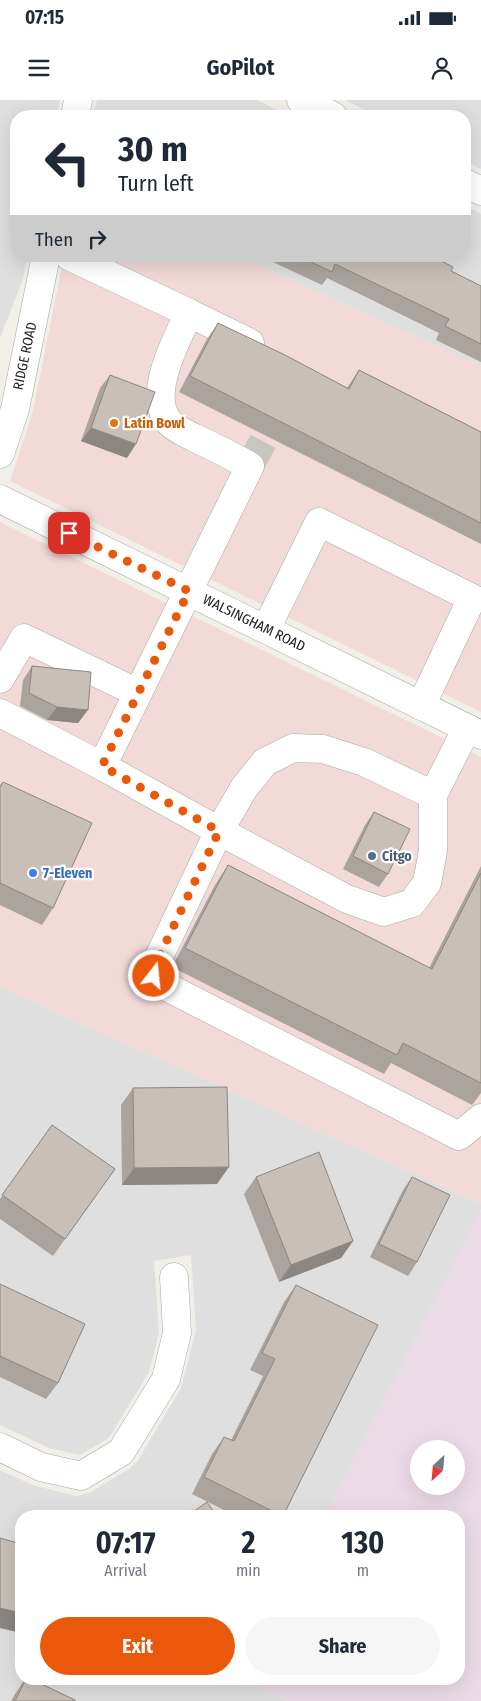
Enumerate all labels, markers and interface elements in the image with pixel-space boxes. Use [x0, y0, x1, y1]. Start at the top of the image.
text: 07:15 [25, 6, 64, 29]
icon: menu [25, 54, 53, 82]
text: GoPilot [207, 54, 274, 81]
icon: person [428, 54, 456, 82]
text: 30 m [118, 128, 188, 170]
icon: left [35, 130, 100, 195]
text: Turn left [118, 170, 194, 197]
icon: right [83, 225, 111, 253]
text: Then [35, 228, 73, 251]
street label: RIDGE ROAD [10, 321, 40, 391]
place label: Latin Bowl [124, 415, 185, 432]
marker: Latin Bowl [108, 417, 120, 429]
pin [48, 512, 90, 554]
icon: arrive [55, 519, 83, 547]
street label: WALSINGHAM ROAD [200, 591, 308, 655]
place label: Citgo [382, 848, 412, 865]
marker: Citgo [366, 850, 378, 862]
place label: 7-Eleven [43, 865, 92, 882]
marker: 7-Eleven [27, 867, 39, 879]
position arrow [127, 949, 179, 1001]
north arrow [410, 1440, 465, 1495]
map controls [410, 1440, 465, 1495]
text: 07:17 [96, 1525, 155, 1561]
text: 2 [241, 1525, 255, 1561]
text: 130 [341, 1525, 385, 1561]
text: Arrival [104, 1561, 147, 1580]
text: min [236, 1561, 261, 1580]
text: m [357, 1561, 369, 1580]
button: Exit [40, 1617, 235, 1675]
button: Share [245, 1617, 440, 1675]

